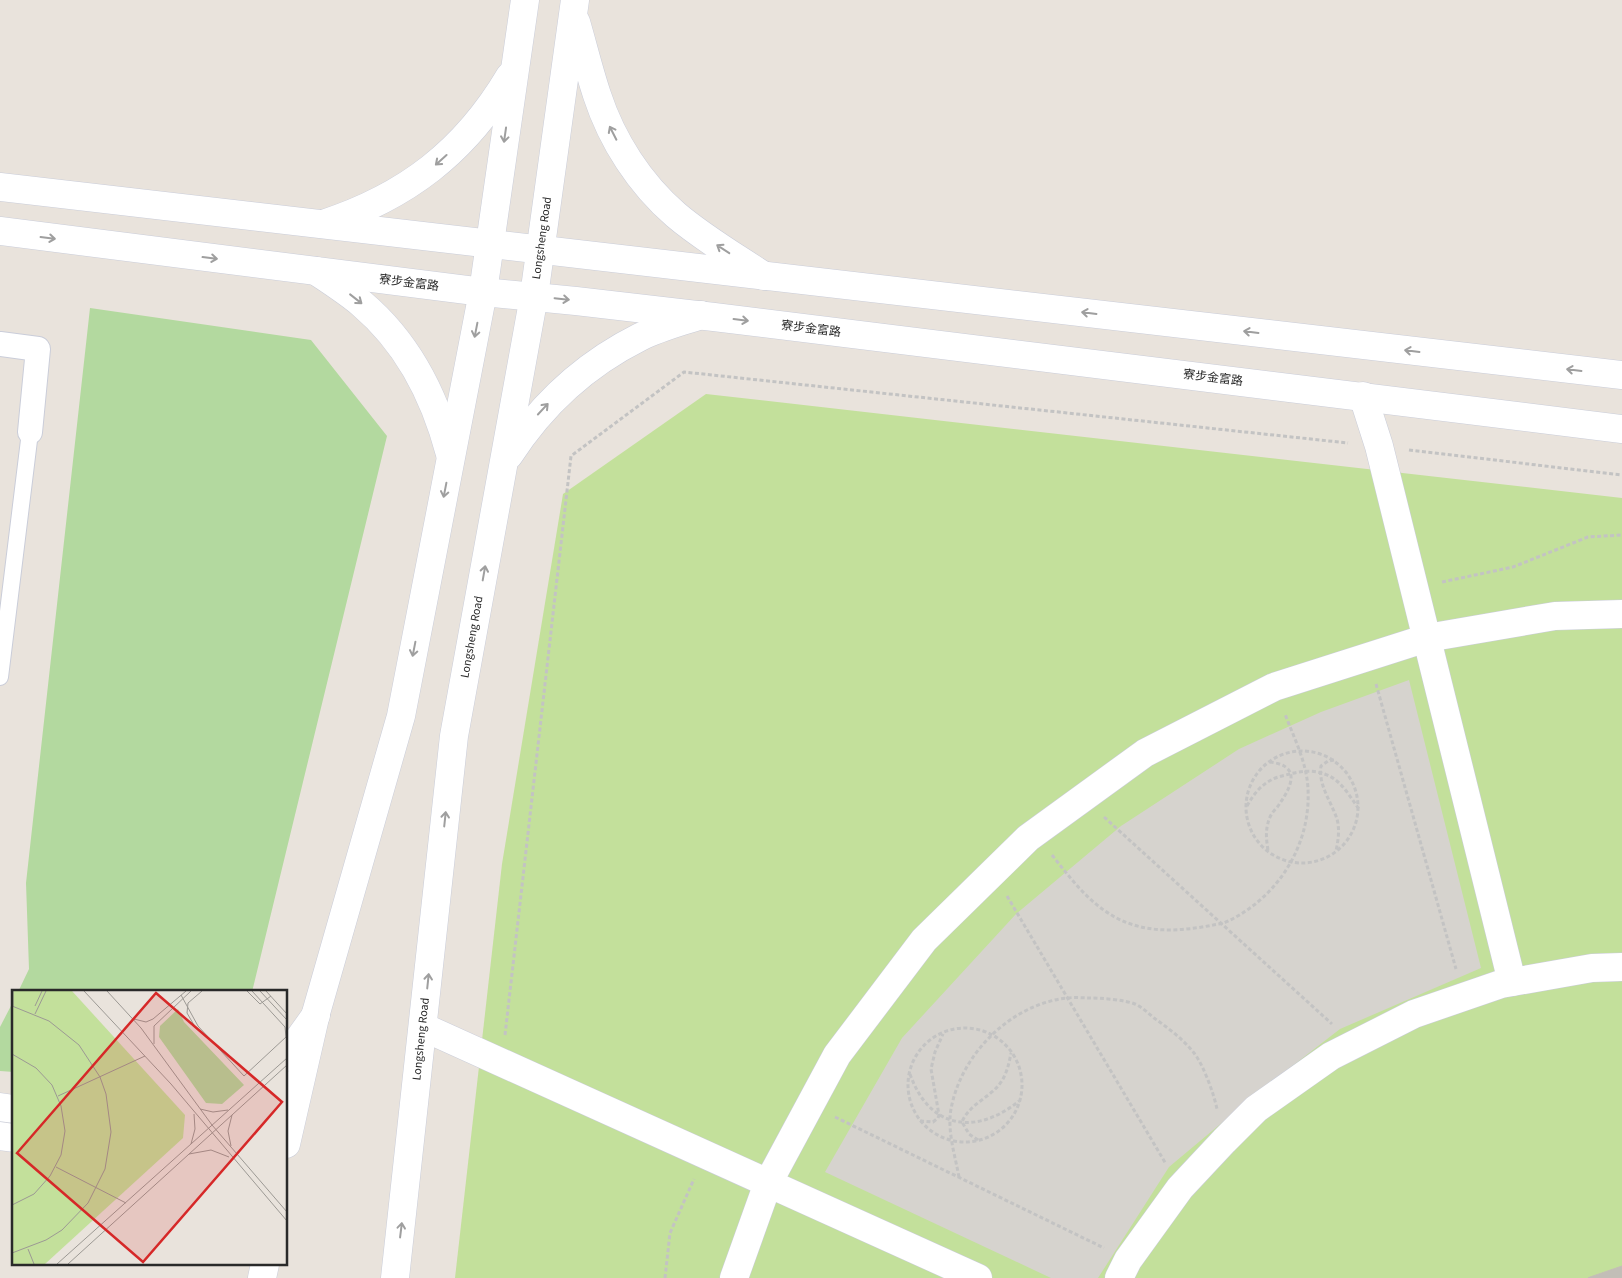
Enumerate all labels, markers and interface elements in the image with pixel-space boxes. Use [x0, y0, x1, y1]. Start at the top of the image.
one-way arrow [608, 126, 617, 141]
one-way arrow [500, 127, 510, 143]
one-way arrow [434, 155, 447, 166]
street label: Longsheng Road [528, 196, 556, 280]
one-way arrow [40, 233, 56, 243]
one-way arrow [717, 244, 731, 254]
one-way arrow [201, 253, 217, 263]
street label: 寮步金富路 [378, 271, 440, 295]
one-way arrow [349, 293, 362, 304]
one-way arrow [554, 294, 570, 304]
one-way arrow [1082, 308, 1098, 318]
one-way arrow [733, 315, 749, 325]
street label: 寮步金富路 [780, 317, 842, 341]
one-way arrow [470, 322, 480, 338]
one-way arrow [1243, 327, 1259, 337]
one-way arrow [1404, 346, 1420, 356]
one-way arrow [1566, 365, 1582, 375]
street label: 寮步金富路 [1182, 366, 1244, 390]
one-way arrow [537, 403, 549, 416]
one-way arrow [439, 481, 449, 497]
one-way arrow [479, 565, 489, 581]
street label: Longsheng Road [456, 595, 488, 679]
one-way arrow [409, 641, 418, 657]
one-way arrow [440, 812, 450, 828]
one-way arrow [423, 973, 433, 989]
inset map [12, 990, 288, 1266]
street label: Longsheng Road [408, 997, 434, 1081]
one-way arrow [396, 1222, 406, 1238]

